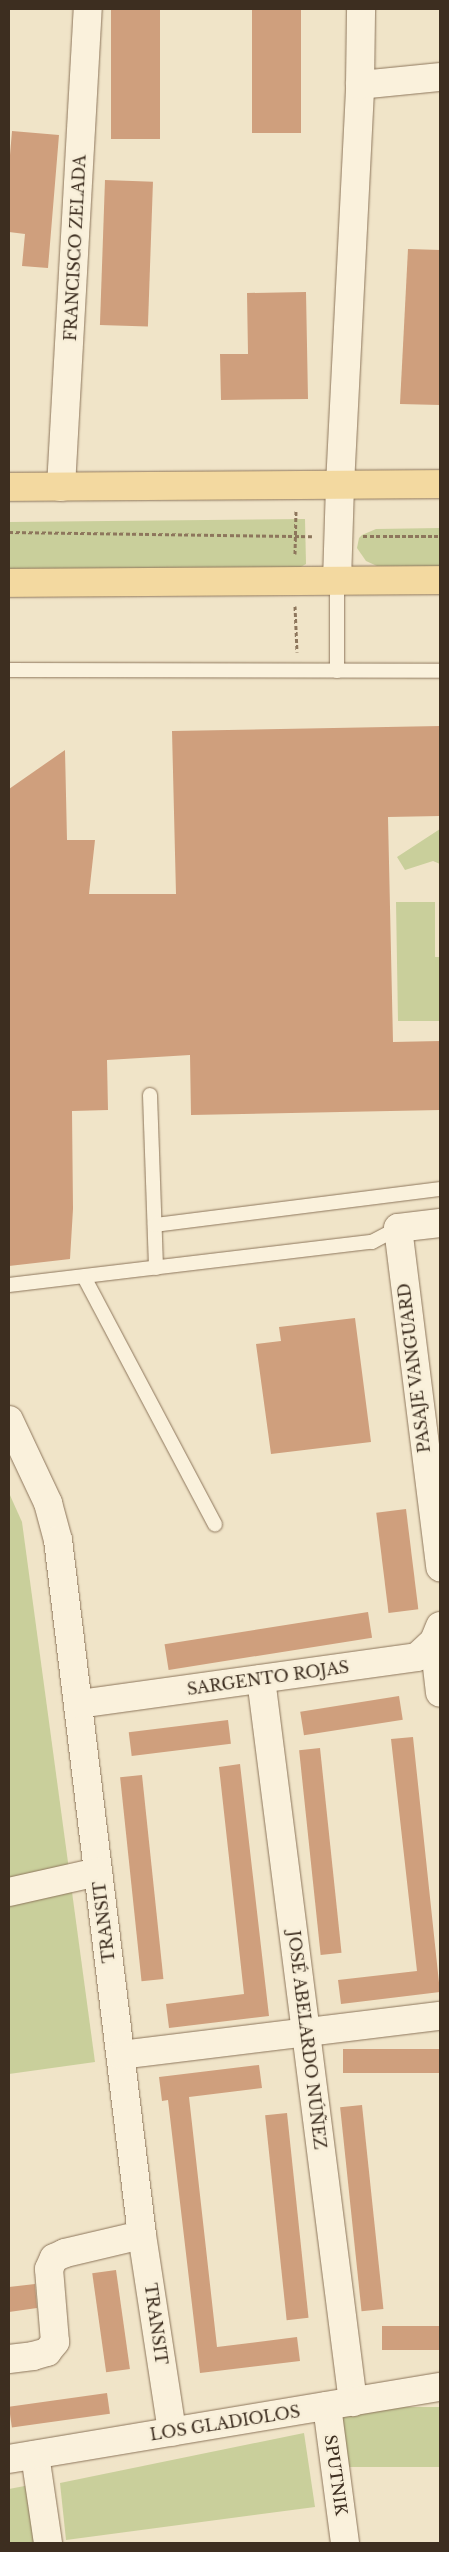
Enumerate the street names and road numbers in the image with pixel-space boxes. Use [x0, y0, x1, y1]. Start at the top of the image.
street label: FRANCISCO ZELADA [61, 155, 89, 341]
street label: PASAJE VANGUARD [394, 1282, 434, 1454]
street label: SARGENTO ROJAS [186, 1657, 350, 1699]
street label: TRANSIT [89, 1880, 119, 1964]
street label: JOSÉ ABELARDO NÚÑEZ [284, 1929, 330, 2151]
street label: TRANSIT [141, 2282, 171, 2366]
street label: LOS GLADIOLOS [149, 2402, 301, 2444]
street label: SPUTNIK [321, 2433, 351, 2517]

